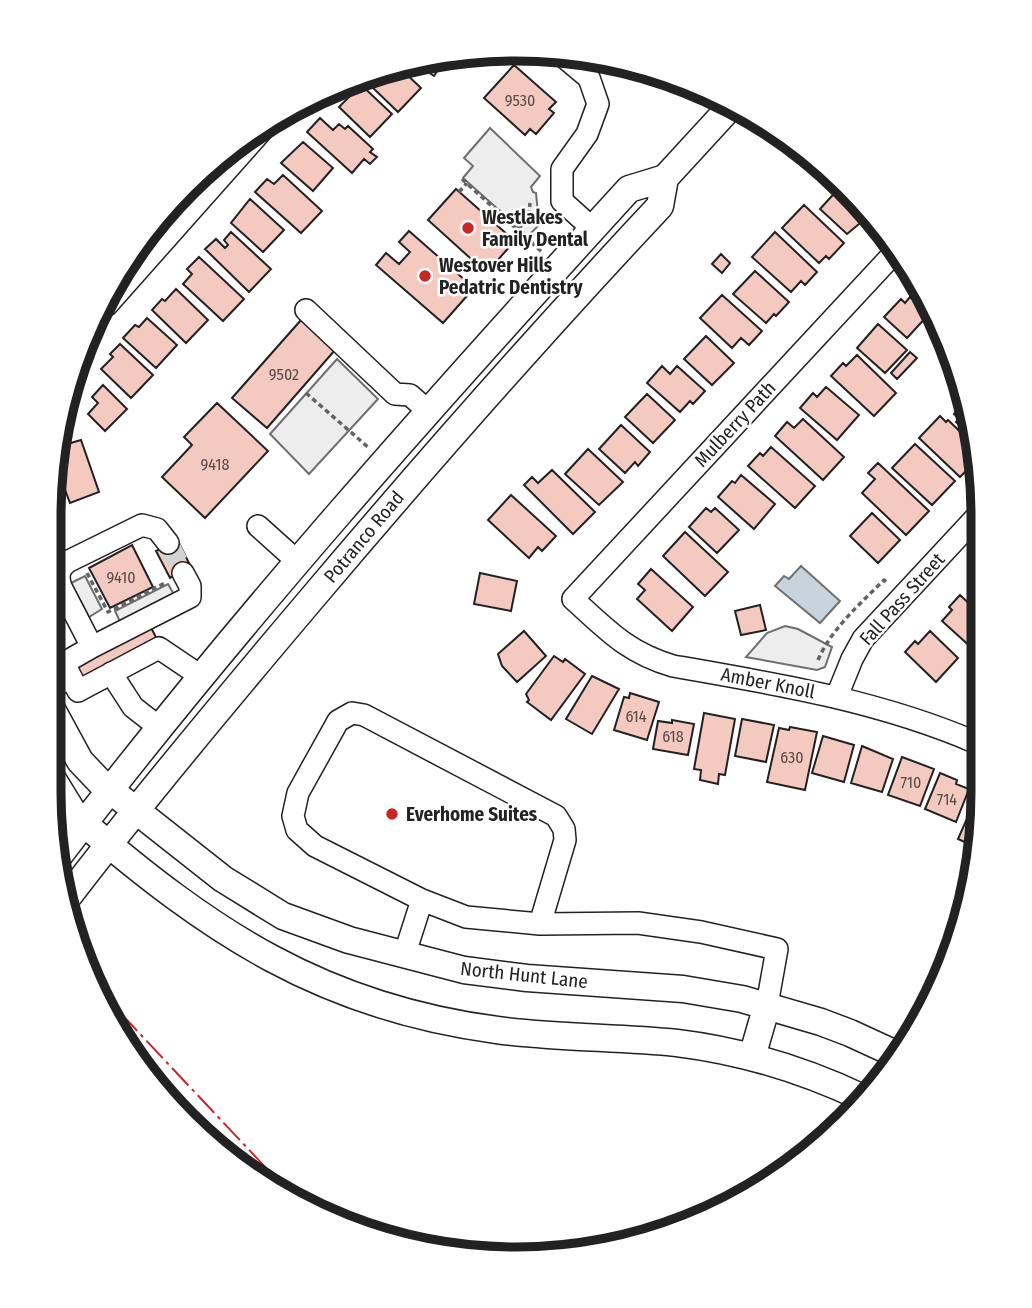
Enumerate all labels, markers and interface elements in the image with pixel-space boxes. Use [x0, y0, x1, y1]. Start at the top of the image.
house number: 9530 [505, 91, 535, 110]
place label: Westlakes Family Dental [482, 206, 589, 251]
marker: Westlakes Family Dental [460, 220, 476, 236]
place label: Westover Hills Pedatric Dentistry [439, 254, 583, 299]
marker: Westover Hills Pedatric Dentistry [417, 268, 433, 284]
house number: 9502 [269, 365, 299, 384]
street label: Mulberry Path [690, 376, 780, 472]
house number: 9418 [201, 455, 229, 474]
street label: Potranco Road [319, 486, 409, 588]
street label: Fall Pass Street [855, 548, 950, 650]
house number: 9410 [106, 568, 136, 587]
street label: Amber Knoll [719, 663, 817, 703]
house number: 614 [625, 707, 647, 726]
house number: 618 [662, 727, 684, 746]
house number: 630 [780, 748, 804, 767]
house number: 710 [901, 773, 921, 792]
house number: 714 [937, 790, 957, 809]
place label: Everhome Suites [406, 803, 538, 826]
marker: Everhome Suites [384, 806, 400, 822]
street label: North Hunt Lane [459, 957, 589, 993]

